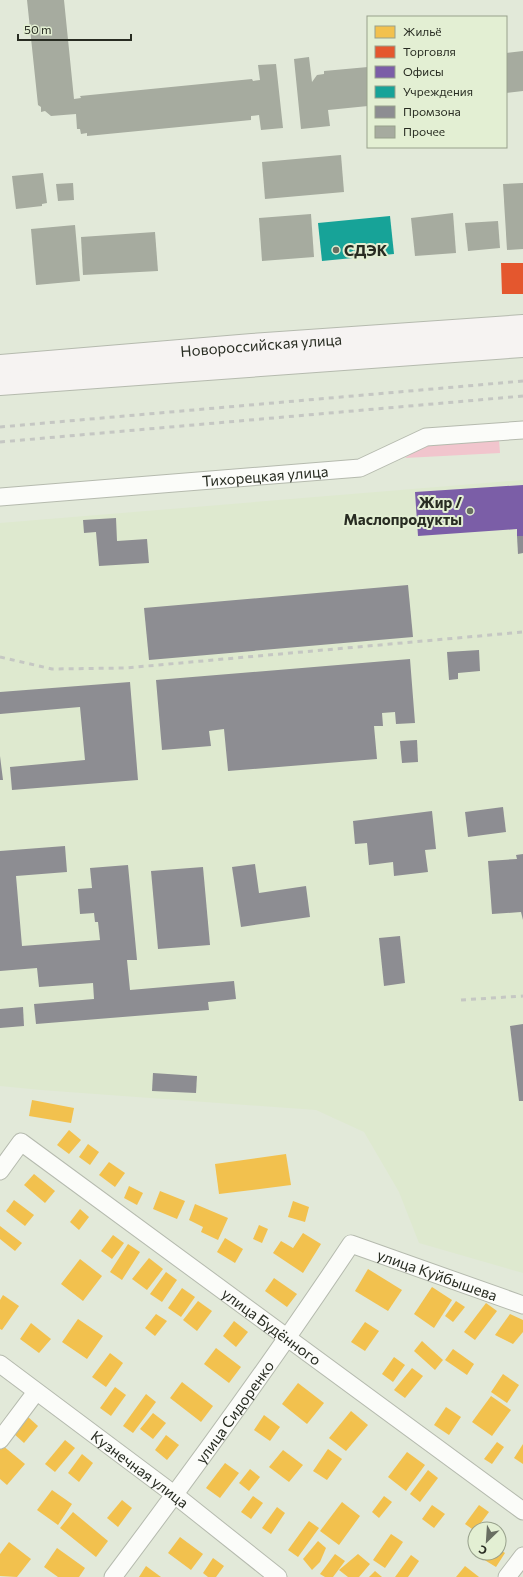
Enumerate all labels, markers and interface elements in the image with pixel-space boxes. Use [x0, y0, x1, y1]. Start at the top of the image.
scale bar [18, 16, 131, 42]
legend [367, 16, 507, 148]
text: 50 m [24, 22, 52, 36]
text: Жильё [403, 24, 442, 38]
text: Торговля [403, 44, 456, 58]
text: Офисы [403, 64, 444, 78]
text: Учреждения [403, 84, 473, 98]
text: Промзона [403, 104, 461, 118]
text: Прочее [403, 124, 445, 138]
place label: СДЭК [344, 241, 388, 259]
marker: СДЭК [331, 245, 341, 255]
street label: Новороссийская улица [180, 330, 343, 360]
street label: Тихорецкая улица [201, 462, 329, 490]
place label: Жир / Маслопродукты [344, 493, 462, 528]
marker: Жир / Маслопродукты [465, 506, 475, 516]
street label: улица Куйбышева [375, 1245, 500, 1304]
street label: улица Будённого [219, 1284, 325, 1369]
street label: улица Сидоренко [191, 1357, 277, 1467]
street label: Кузнечная улица [88, 1427, 192, 1511]
north arrow [467, 1521, 507, 1561]
text: С [476, 1543, 489, 1558]

